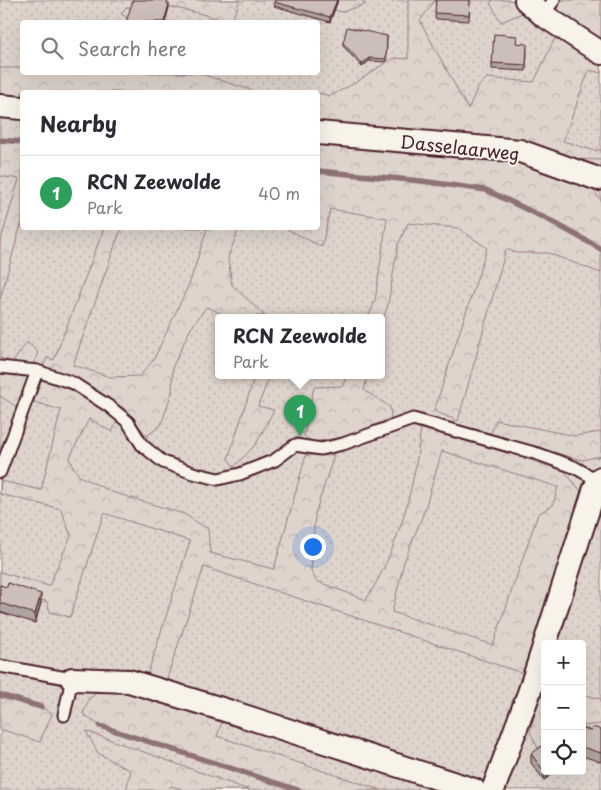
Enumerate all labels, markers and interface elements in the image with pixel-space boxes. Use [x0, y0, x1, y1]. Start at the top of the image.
search box [20, 20, 320, 75]
icon: search [38, 34, 66, 62]
text: Search here [78, 34, 187, 62]
text: Nearby [40, 107, 117, 139]
street label: Dasselaarweg [399, 127, 521, 167]
text: RCN Zeewolde [87, 167, 221, 195]
text: 1 [52, 181, 60, 205]
text: 40 m [258, 181, 300, 205]
text: Park [87, 195, 123, 219]
popup [215, 314, 385, 379]
text: RCN Zeewolde [233, 321, 367, 349]
text: Park [233, 349, 269, 373]
pin: 1 [284, 395, 316, 436]
your location [300, 534, 326, 560]
map controls [541, 640, 586, 775]
button: + [541, 640, 586, 685]
button: − [541, 685, 586, 730]
button: locate [541, 730, 586, 775]

